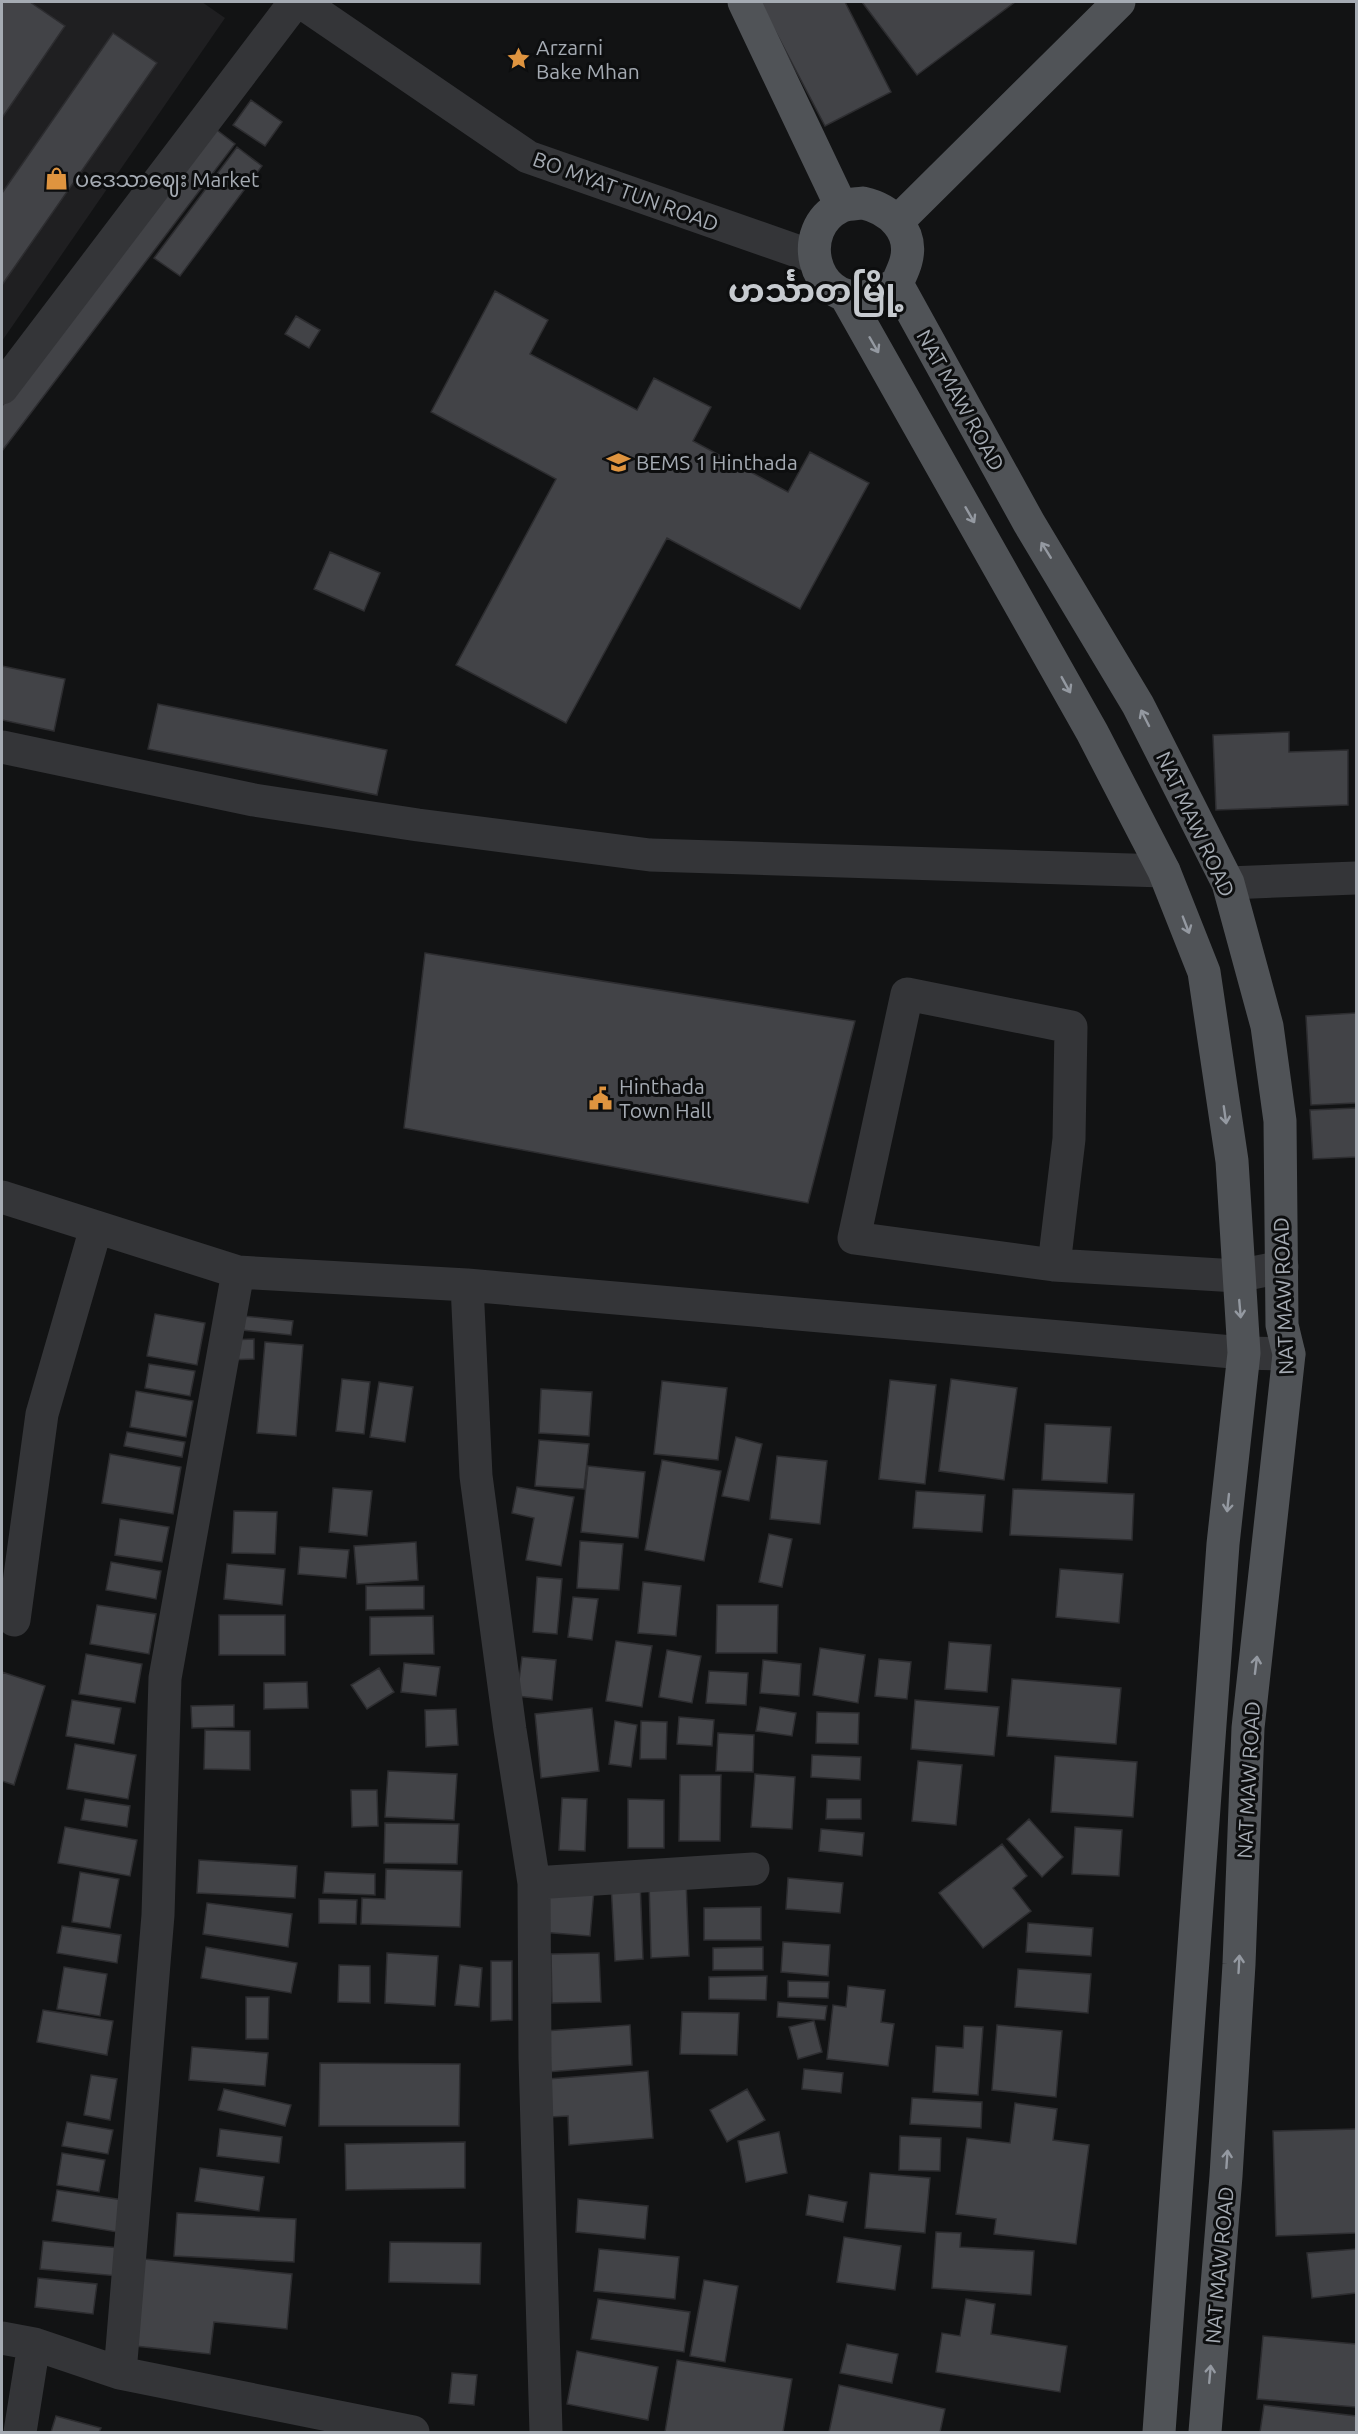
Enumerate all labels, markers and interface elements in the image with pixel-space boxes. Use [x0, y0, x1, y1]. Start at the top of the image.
place label: Arzarni Bake Mhan [536, 35, 640, 83]
place icon: Arzarni Bake Mhan [505, 46, 531, 72]
street label: BO MYAT TUN ROAD [530, 146, 722, 236]
shop icon: ပဒေသာဈေး Market [44, 166, 70, 192]
place label: ပဒေသာဈေး Market [75, 167, 259, 197]
district label: ဟင်္သာတမြို့ [728, 269, 904, 317]
street label: NAT MAW ROAD [912, 325, 1010, 475]
one-way arrow [869, 336, 880, 354]
school or university icon: BEMS 1 Hinthada [605, 449, 631, 475]
place label: BEMS 1 Hinthada [636, 450, 798, 474]
one-way arrow [964, 506, 976, 523]
one-way arrow [1039, 542, 1051, 559]
one-way arrow [1060, 676, 1072, 693]
one-way arrow [1139, 709, 1150, 727]
street label: NAT MAW ROAD [1152, 748, 1240, 900]
one-way arrow [1181, 915, 1192, 934]
place label: Hinthada Town Hall [619, 1074, 711, 1122]
public building icon: Hinthada Town Hall [588, 1085, 614, 1111]
one-way arrow [1219, 1105, 1230, 1125]
street label: NAT MAW ROAD [1268, 1217, 1298, 1375]
one-way arrow [1235, 1299, 1246, 1319]
one-way arrow [1222, 1493, 1233, 1513]
one-way arrow [1250, 1656, 1261, 1675]
street label: NAT MAW ROAD [1232, 1701, 1264, 1859]
one-way arrow [1233, 1955, 1244, 1975]
one-way arrow [1222, 2149, 1233, 2169]
street label: NAT MAW ROAD [1200, 2186, 1238, 2344]
one-way arrow [1205, 2365, 1216, 2385]

